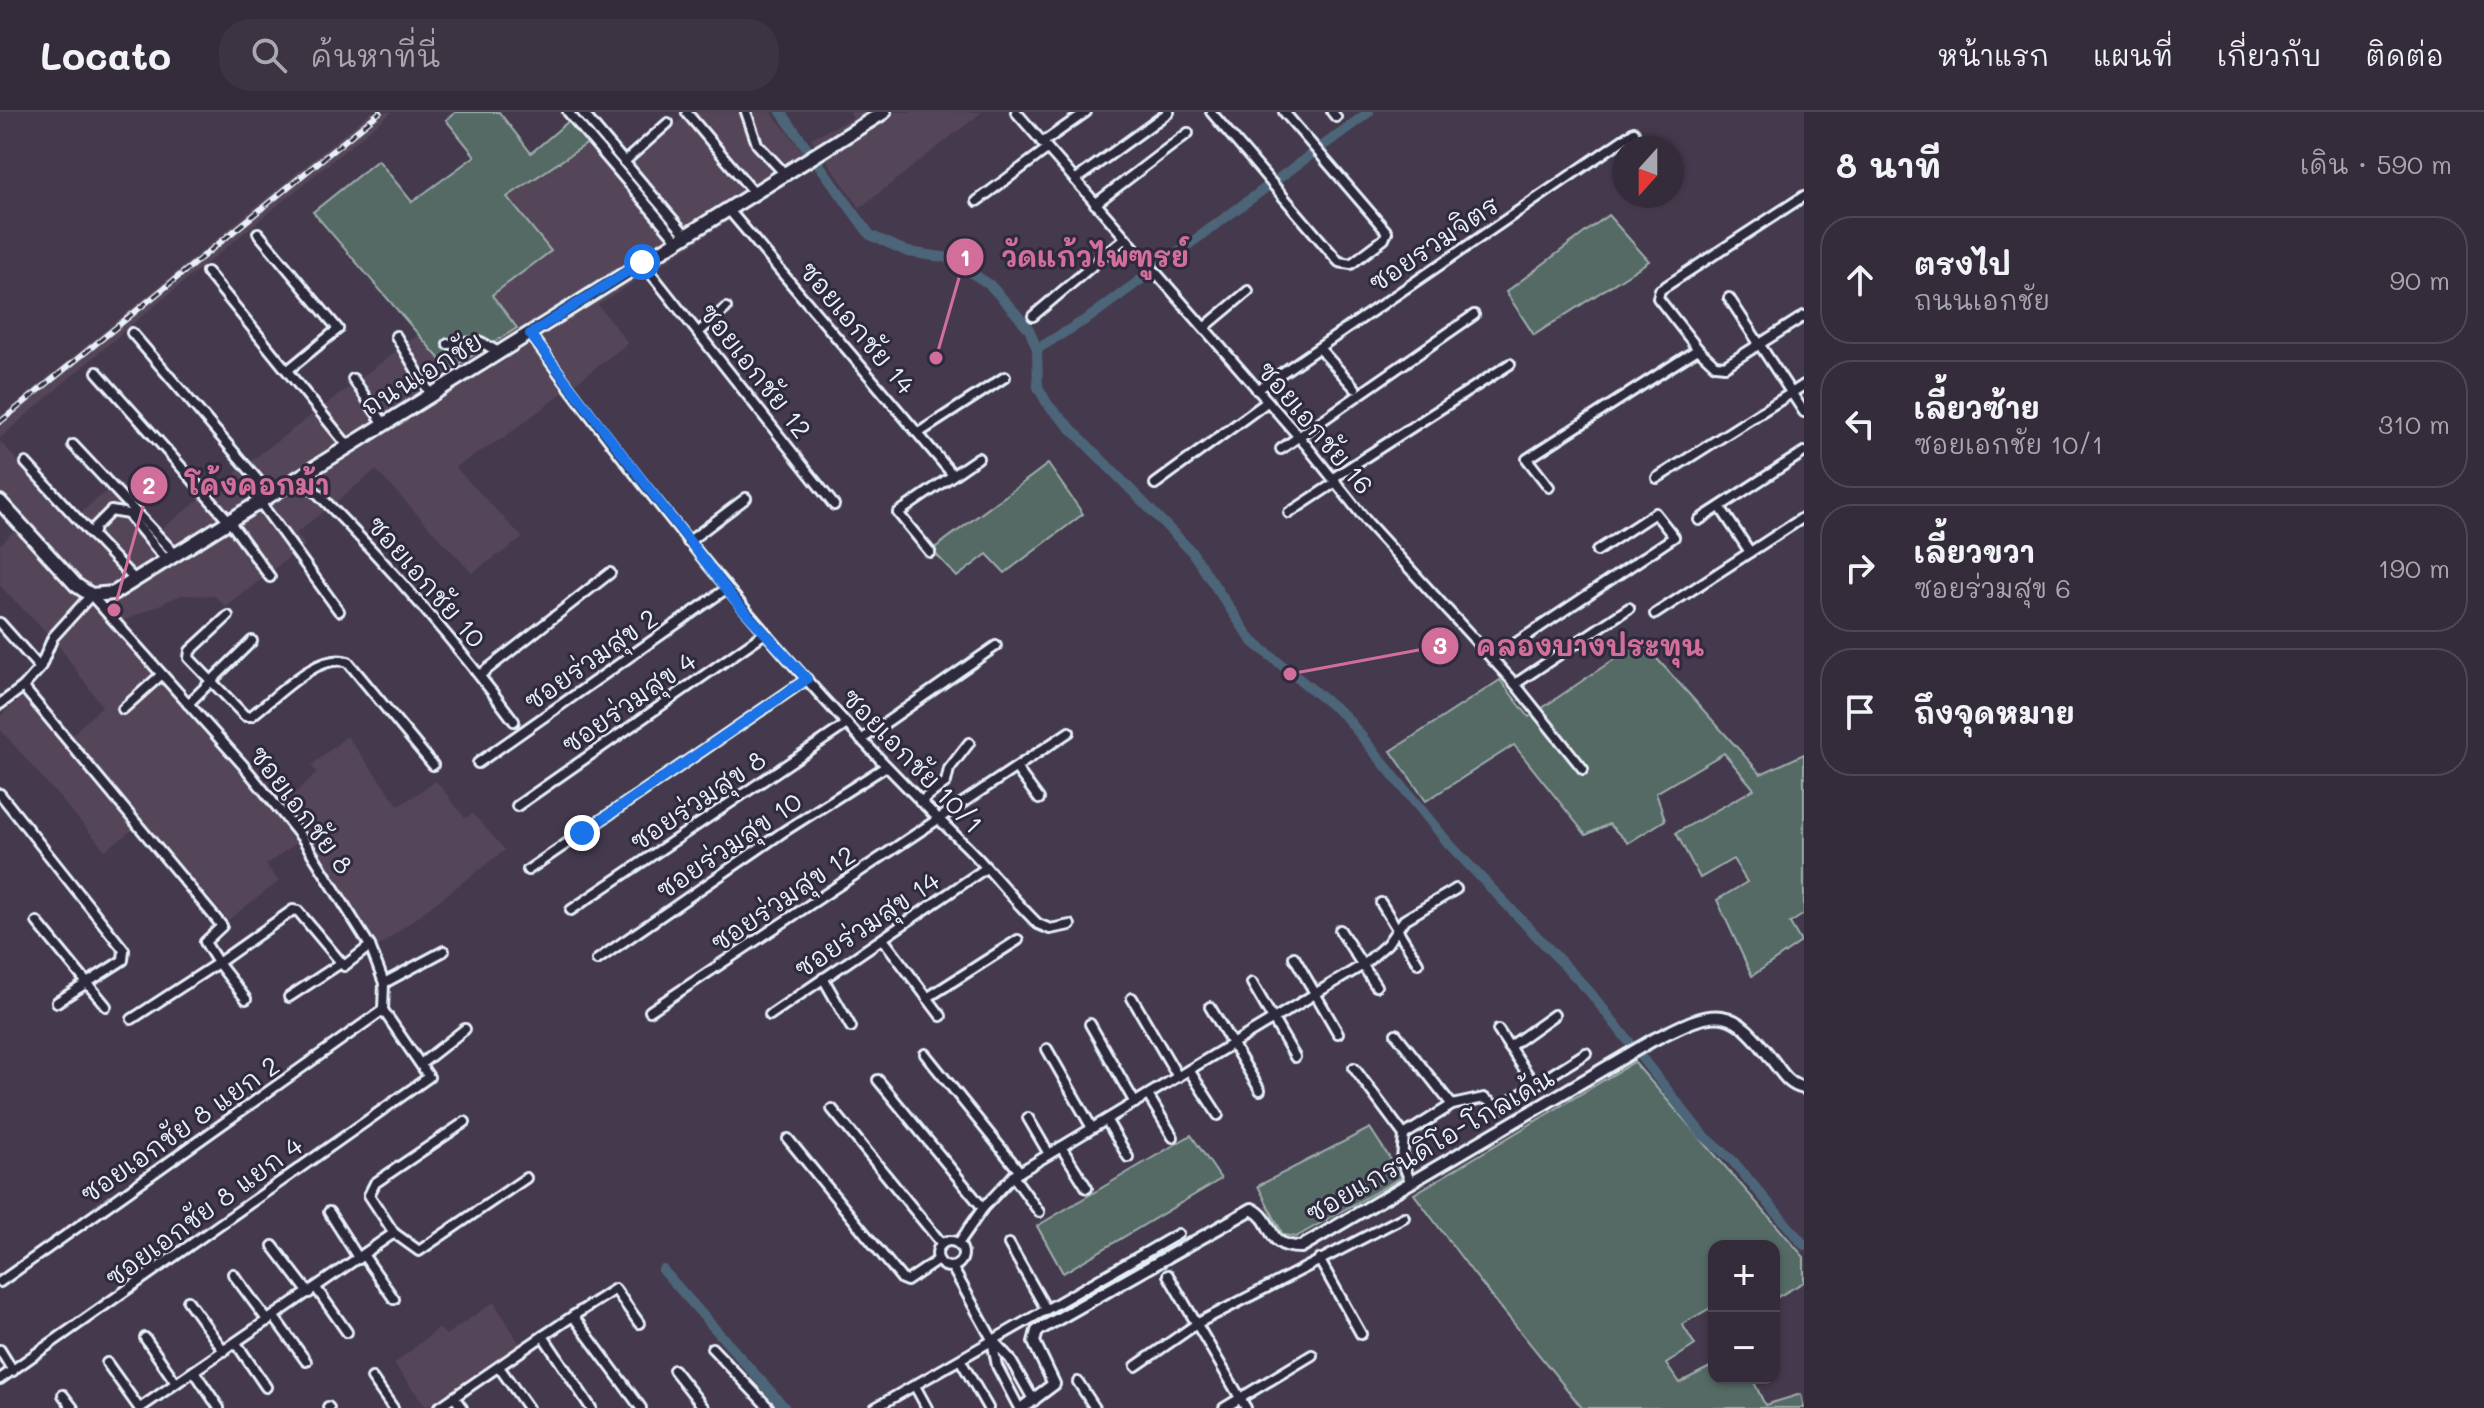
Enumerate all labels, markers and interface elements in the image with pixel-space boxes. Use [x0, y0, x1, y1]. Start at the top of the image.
search box [219, 19, 779, 91]
text: Locato [40, 30, 171, 80]
icon: search [247, 33, 291, 77]
text: ค้นหาที่นี่ [311, 35, 440, 75]
text: หน้าแรก [1937, 37, 2049, 73]
text: แผนที่ [2093, 37, 2173, 73]
text: เกี่ยวกับ [2217, 37, 2321, 73]
text: ติดต่อ [2365, 37, 2444, 73]
north arrow [1612, 136, 1684, 208]
text: 8 นาที [1836, 142, 1941, 187]
text: เดิน · 590 m [2300, 147, 2452, 181]
street label: ซอยรวมจิตร [1362, 187, 1505, 299]
callout: วัดแก้วไพฑูรย์ [945, 231, 1205, 283]
text: วัดแก้วไพฑูรย์ [1001, 236, 1190, 280]
text: 1 [960, 241, 970, 272]
text: ตรงไป [1914, 243, 2011, 283]
route start [624, 244, 660, 280]
street label: ซอยเอกชัย 14 [792, 254, 923, 401]
icon: ahead [1838, 258, 1882, 302]
text: 90 m [2390, 263, 2450, 297]
text: ถนนเอกชัย [1914, 283, 2050, 317]
street label: ซอยเอกชัย 12 [692, 296, 819, 445]
street label: ถนนเอกชัย [354, 323, 489, 423]
street label: ซอยเอกชัย 16 [1250, 354, 1382, 501]
text: เลี้ยวซ้าย [1914, 387, 2040, 427]
icon: left [1838, 402, 1882, 446]
text: 310 m [2378, 407, 2450, 441]
text: ซอยเอกชัย 10/1 [1914, 427, 2104, 461]
callout: โค้งคอกม้า [129, 459, 346, 511]
text: โค้งคอกม้า [183, 465, 330, 502]
text: 2 [142, 469, 156, 500]
street label: ซอยเอกชัย 10 [360, 508, 494, 654]
text: เลี้ยวขวา [1914, 531, 2035, 571]
icon: right [1838, 546, 1882, 590]
text: 190 m [2378, 551, 2450, 585]
text: ซอยร่วมสุข 6 [1914, 571, 2071, 605]
street label: ซอยร่วมสุข 2 [517, 601, 666, 721]
callout: คลองบางประทุน [1420, 620, 1720, 672]
text: คลองบางประทุน [1476, 627, 1704, 668]
text: 3 [1433, 629, 1447, 660]
street label: ซอยร่วมสุข 4 [555, 643, 705, 764]
street label: ซอยเอกชัย 10/1 [835, 680, 991, 840]
icon: arrive [1838, 690, 1882, 734]
text: ถึงจุดหมาย [1914, 692, 2074, 732]
street label: ซอยเอกชัย 8 [242, 738, 361, 880]
street label: ซอยร่วมสุข 8 [623, 742, 774, 861]
street label: ซอยร่วมสุข 10 [649, 784, 810, 910]
route end [564, 815, 600, 851]
street label: ซอยร่วมสุข 12 [704, 837, 864, 962]
street label: ซอยร่วมสุข 14 [787, 863, 948, 989]
street label: ซอยเอกชัย 8 แยก 2 [73, 1048, 286, 1211]
street label: ซอยแกรนดิโอ-โกลเด้น [1299, 1060, 1560, 1230]
street label: ซอยเอกชัย 8 แยก 4 [98, 1128, 309, 1294]
map controls [1708, 1240, 1780, 1384]
button: + [1708, 1240, 1780, 1312]
button: − [1708, 1312, 1780, 1384]

